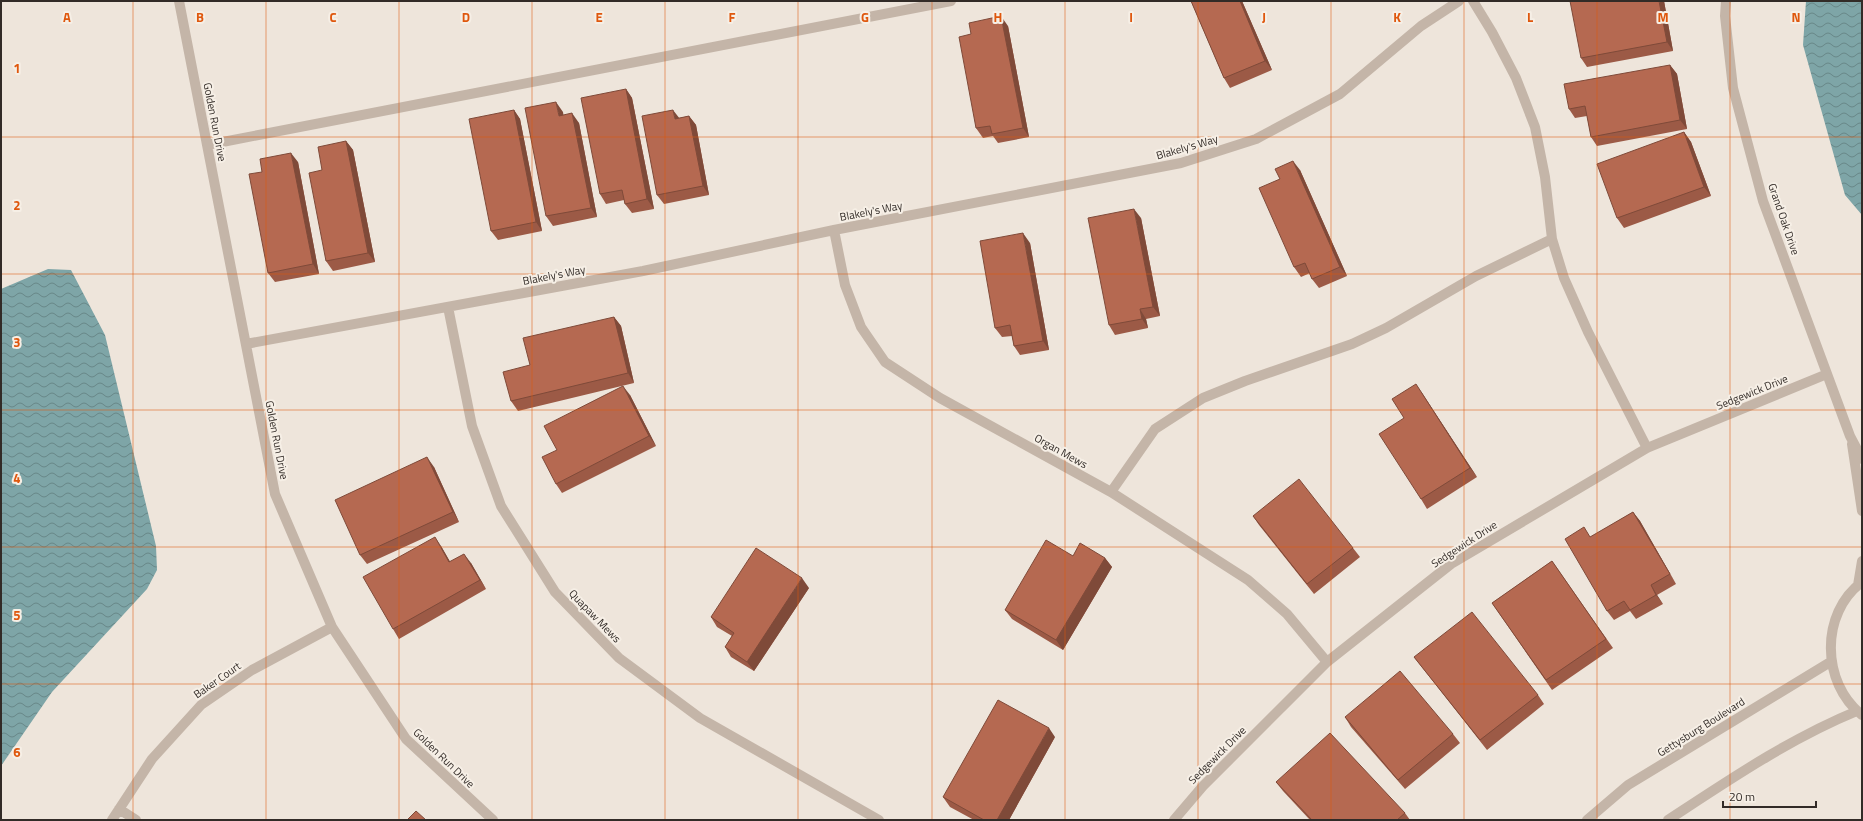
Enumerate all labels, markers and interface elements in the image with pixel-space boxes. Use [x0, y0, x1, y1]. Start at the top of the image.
text: A [63, 7, 71, 27]
text: B [196, 7, 204, 27]
text: C [329, 7, 337, 27]
text: D [462, 7, 470, 27]
text: E [595, 7, 603, 27]
text: F [729, 7, 736, 27]
text: G [861, 7, 869, 27]
text: H [994, 7, 1002, 27]
text: I [1129, 7, 1133, 27]
text: J [1262, 7, 1266, 27]
text: K [1393, 7, 1401, 27]
text: L [1527, 7, 1533, 27]
text: M [1657, 7, 1669, 27]
text: N [1791, 7, 1801, 27]
text: 1 [13, 58, 21, 78]
street label: Golden Run Drive [200, 81, 231, 163]
street label: Blakely's Way [1154, 130, 1220, 163]
street label: Grand Oak Drive [1764, 181, 1804, 257]
text: 2 [13, 195, 21, 215]
street label: Blakely's Way [838, 197, 904, 225]
street label: Blakely's Way [521, 261, 587, 289]
text: 3 [13, 332, 21, 352]
street label: Sedgewick Drive [1714, 370, 1791, 414]
street label: Golden Run Drive [262, 399, 293, 481]
street label: Organ Mews [1031, 430, 1091, 472]
text: 4 [13, 468, 21, 488]
street label: Sedgewick Drive [1428, 516, 1501, 571]
street label: Quapaw Mews [565, 586, 625, 646]
text: 5 [13, 605, 21, 625]
street label: Baker Court [190, 658, 244, 702]
street label: Gettysburg Boulevard [1654, 694, 1748, 760]
street label: Sedgewick Drive [1185, 722, 1250, 787]
street label: Golden Run Drive [410, 725, 479, 792]
text: 6 [13, 742, 21, 762]
scale bar [1723, 783, 1816, 809]
text: 20 m [1729, 787, 1755, 806]

